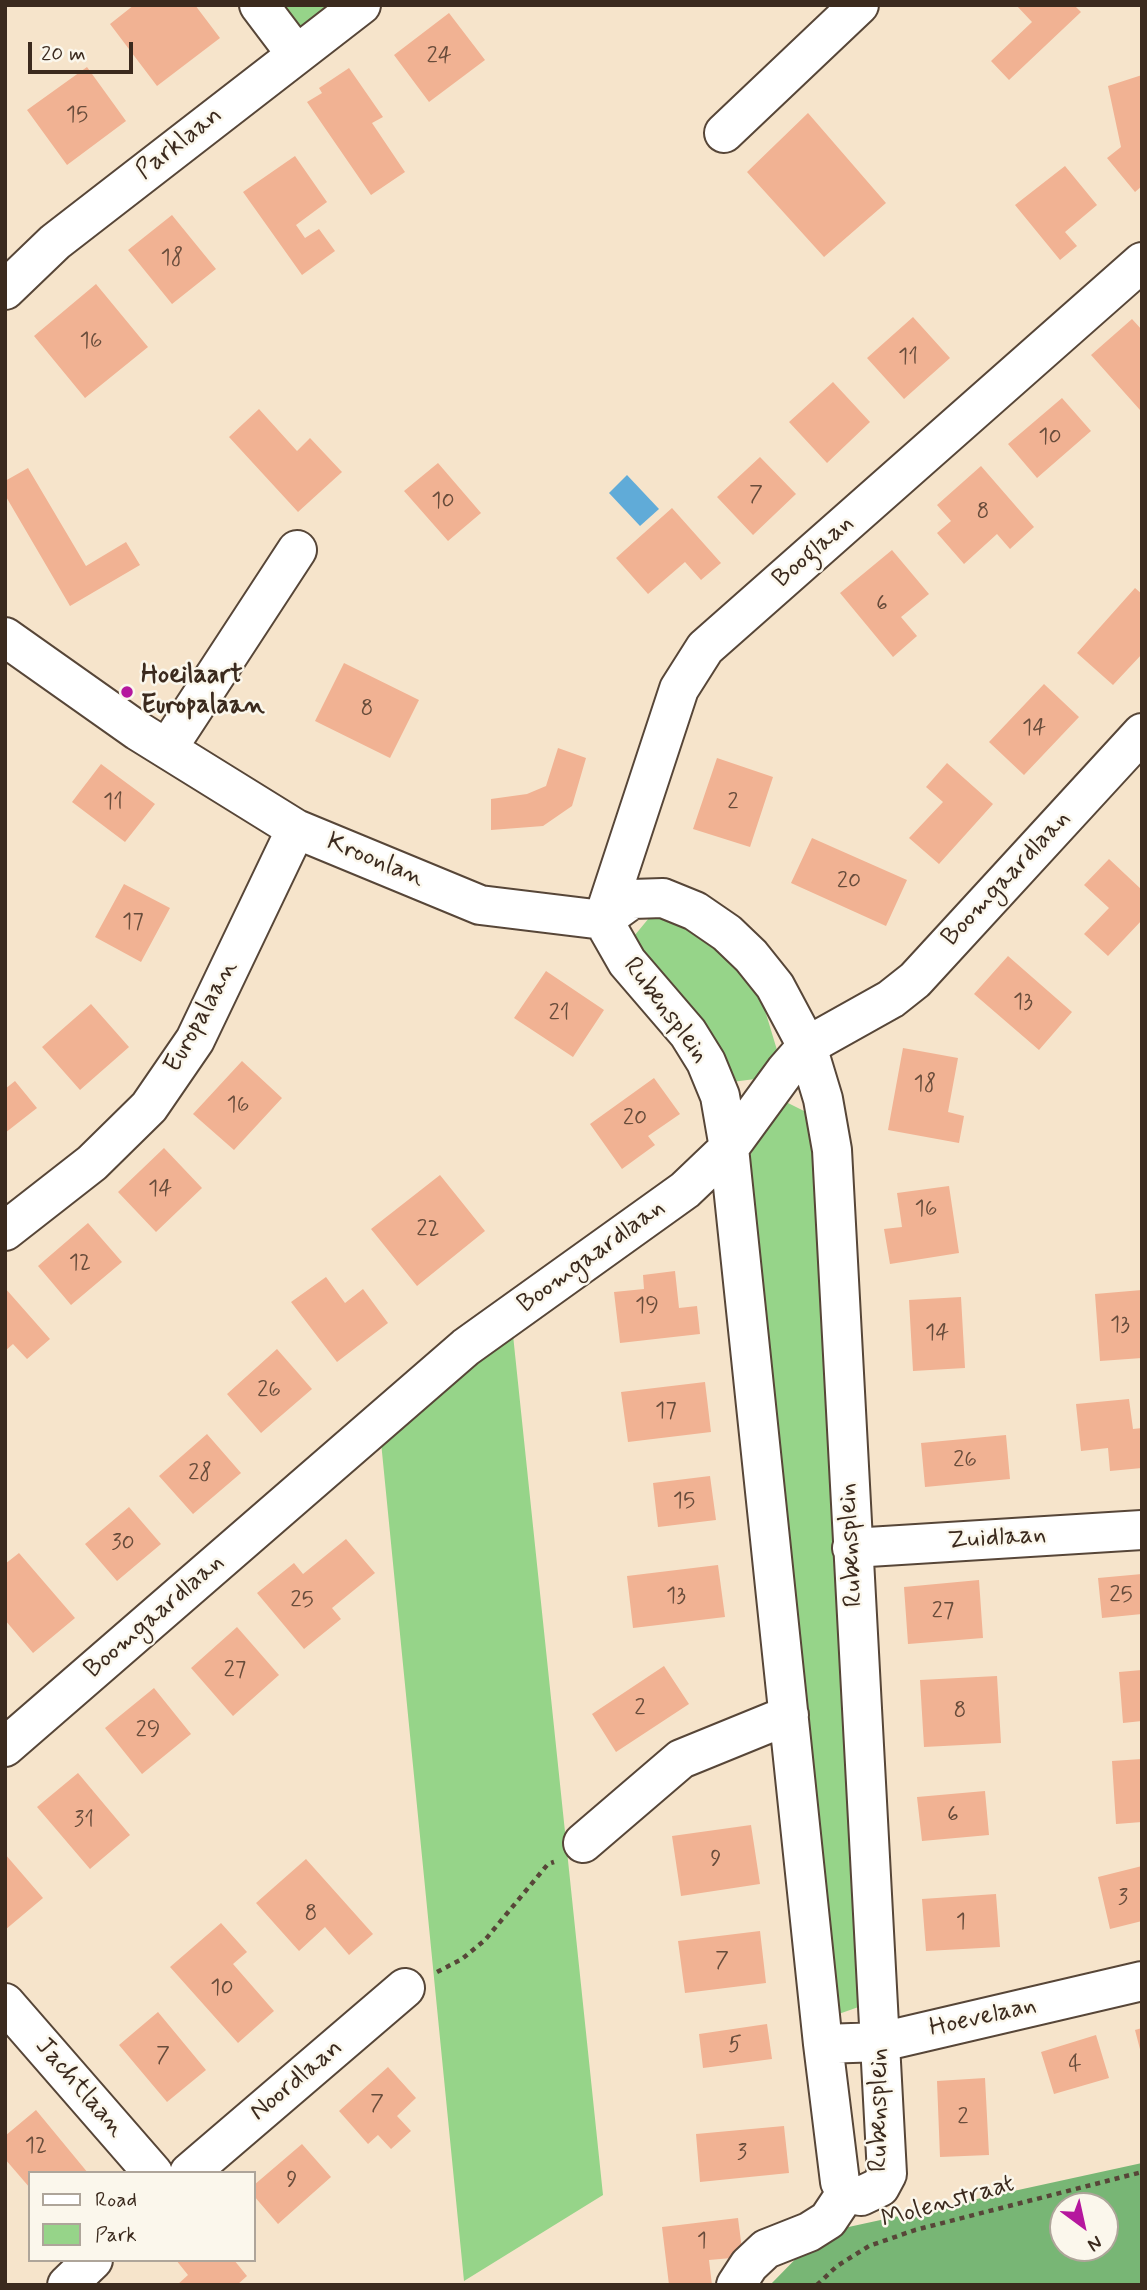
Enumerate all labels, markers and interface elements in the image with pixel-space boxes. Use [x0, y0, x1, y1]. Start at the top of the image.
scale bar [32, 28, 136, 72]
text: 20 m [41, 40, 86, 68]
house number: 24 [426, 43, 452, 71]
street label: Parklaan [131, 101, 229, 187]
house number: 15 [66, 102, 88, 130]
house number: 18 [161, 245, 183, 273]
house number: 16 [80, 328, 102, 356]
house number: 11 [898, 344, 918, 372]
house number: 10 [1038, 424, 1062, 452]
house number: 7 [749, 482, 763, 510]
house number: 10 [431, 488, 455, 516]
house number: 8 [977, 499, 989, 527]
street label: Booglaan [767, 508, 861, 596]
house number: 6 [876, 591, 888, 619]
place label: Hoeilaart Europalaan [141, 661, 265, 722]
marker: Hoeilaart Europalaan [119, 684, 135, 700]
house number: 8 [361, 696, 373, 724]
house number: 14 [1022, 715, 1046, 743]
house number: 11 [103, 789, 123, 817]
house number: 2 [727, 789, 739, 817]
street label: Boomgaardlaan [936, 804, 1078, 954]
street label: Kroonlan [322, 827, 428, 895]
house number: 20 [837, 868, 861, 896]
house number: 17 [122, 909, 144, 937]
street label: Rubensplein [615, 952, 715, 1070]
street label: Europalaan [158, 955, 246, 1079]
house number: 13 [1013, 989, 1033, 1017]
house number: 21 [548, 1000, 570, 1028]
house number: 18 [914, 1071, 936, 1099]
house number: 16 [227, 1092, 249, 1120]
house number: 20 [623, 1105, 647, 1133]
house number: 14 [148, 1176, 172, 1204]
street label: Boomgaardlaan [512, 1193, 672, 1321]
house number: 16 [915, 1196, 937, 1224]
house number: 22 [416, 1216, 440, 1244]
house number: 12 [69, 1250, 91, 1278]
house number: 19 [635, 1293, 659, 1321]
house number: 13 [1110, 1312, 1130, 1340]
house number: 14 [925, 1320, 949, 1348]
house number: 26 [257, 1377, 281, 1405]
house number: 17 [655, 1398, 677, 1426]
house number: 26 [953, 1447, 977, 1475]
house number: 28 [188, 1460, 212, 1488]
street label: Rubensplein [833, 1482, 871, 1608]
house number: 15 [673, 1488, 695, 1516]
street label: Zuidlaan [947, 1520, 1047, 1558]
house number: 30 [111, 1530, 135, 1558]
street label: Boomgaardlaan [79, 1548, 231, 1686]
house number: 25 [1109, 1582, 1133, 1610]
house number: 13 [666, 1583, 686, 1611]
house number: 25 [290, 1587, 314, 1615]
house number: 27 [932, 1598, 954, 1626]
house number: 27 [224, 1657, 246, 1685]
house number: 2 [634, 1695, 646, 1723]
house number: 8 [954, 1698, 966, 1726]
house number: 29 [136, 1717, 160, 1745]
house number: 6 [947, 1802, 959, 1830]
house number: 31 [74, 1807, 94, 1835]
house number: 9 [710, 1846, 722, 1874]
house number: 3 [1118, 1885, 1128, 1913]
house number: 8 [305, 1901, 317, 1929]
house number: 1 [956, 1909, 966, 1937]
house number: 7 [715, 1948, 729, 1976]
house number: 10 [210, 1975, 234, 2003]
street label: Hoevelaan [926, 1991, 1040, 2045]
street label: Jachtlaan [27, 2032, 131, 2144]
house number: 5 [728, 2032, 742, 2060]
street label: Noordlaan [244, 2033, 350, 2129]
house number: 7 [156, 2043, 170, 2071]
street label: Rubensplein [865, 2048, 897, 2172]
house number: 4 [1068, 2051, 1082, 2079]
house number: 7 [370, 2091, 384, 2119]
house number: 2 [957, 2104, 969, 2132]
house number: 12 [25, 2133, 47, 2161]
house number: 3 [737, 2140, 747, 2168]
house number: 9 [286, 2167, 298, 2195]
street label: Molenstraat [878, 2169, 1018, 2237]
legend [28, 2171, 256, 2262]
text: Road [95, 2186, 137, 2214]
north arrow [1049, 2192, 1119, 2262]
text: Park [95, 2221, 137, 2249]
house number: 1 [697, 2228, 707, 2256]
text: N [1083, 2229, 1107, 2257]

